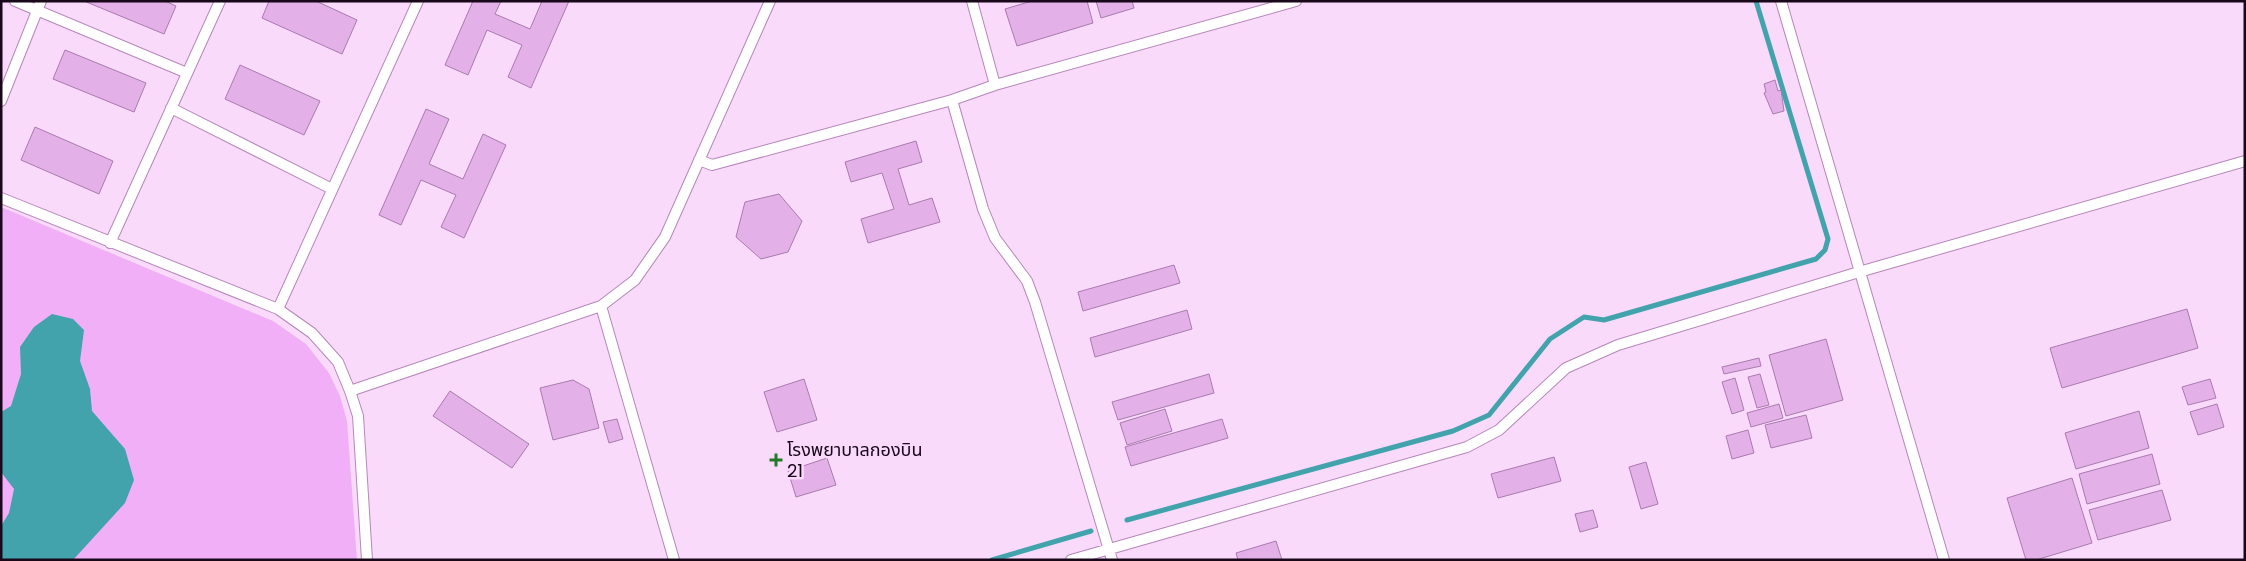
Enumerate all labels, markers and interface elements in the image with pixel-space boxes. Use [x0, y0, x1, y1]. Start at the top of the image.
place label: โรงพยาบาลกองบิน 21 [787, 437, 923, 483]
marker: โรงพยาบาลกองบิน 21 [769, 453, 783, 467]

